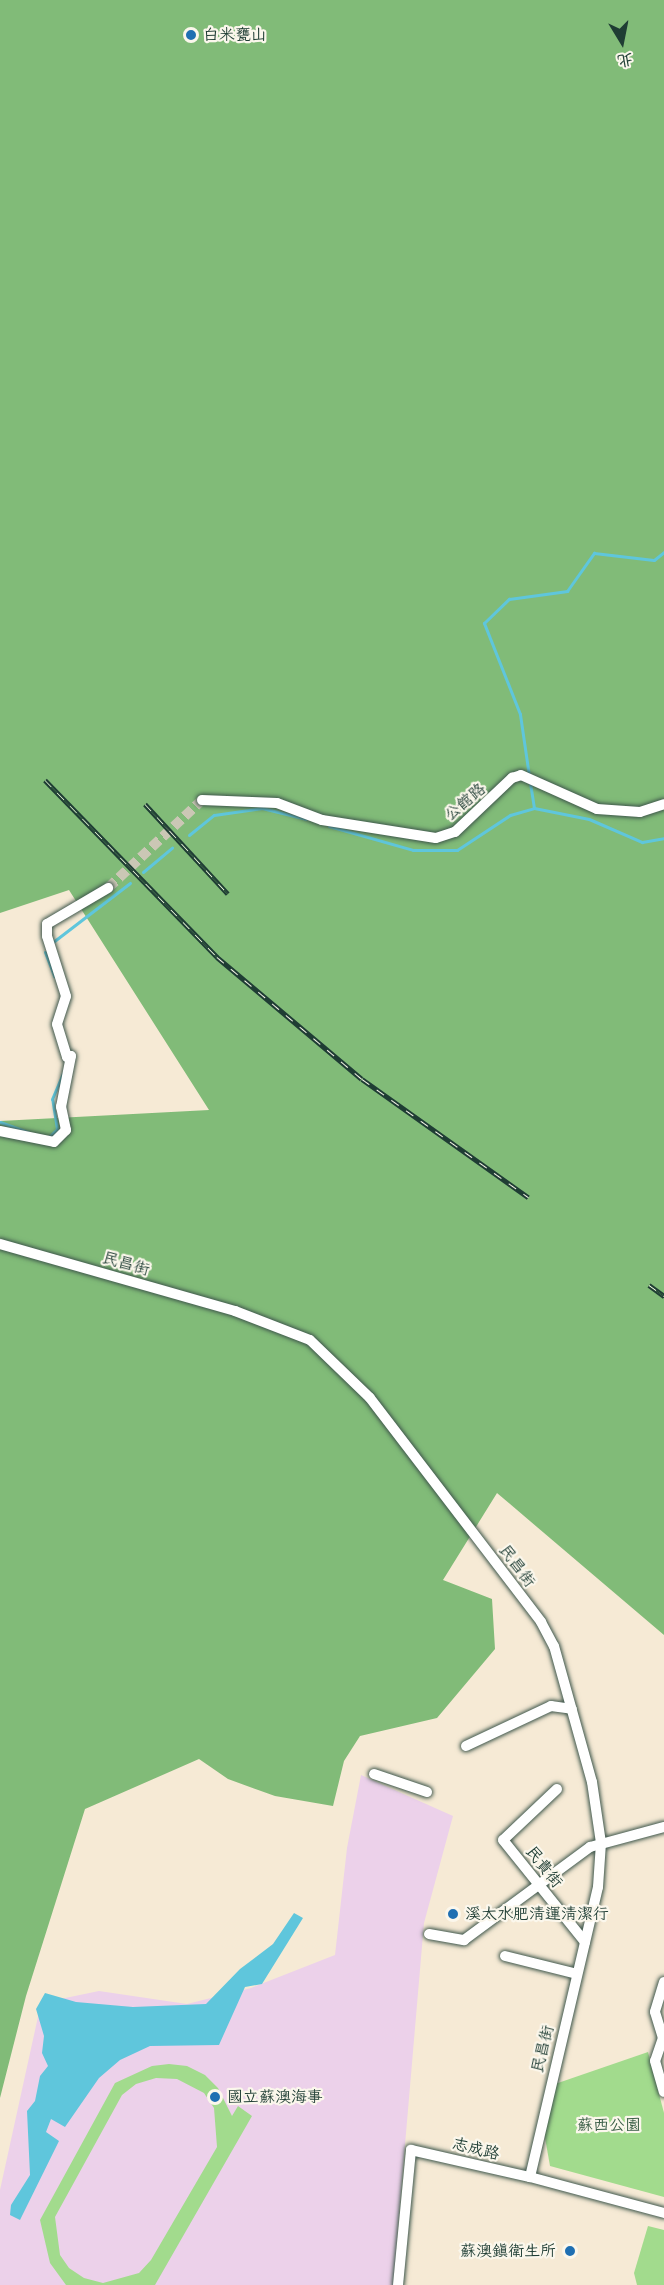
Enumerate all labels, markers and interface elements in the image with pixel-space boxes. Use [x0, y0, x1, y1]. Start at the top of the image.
north arrow [592, 12, 652, 72]
place label: 白米甕山 [203, 25, 267, 45]
marker: 白米甕山 [184, 28, 198, 42]
text: 北 [615, 45, 636, 76]
street label: 公館路 [440, 779, 490, 825]
street label: 民昌街 [100, 1248, 152, 1280]
street label: 民昌街 [495, 1541, 539, 1591]
street label: 民貴街 [521, 1842, 567, 1892]
place label: 溪太水肥清運清潔行 [465, 1904, 609, 1924]
marker: 溪太水肥清運清潔行 [446, 1907, 460, 1921]
street label: 民昌街 [528, 2023, 558, 2075]
place label: 國立蘇澳海事 [227, 2087, 323, 2107]
marker: 國立蘇澳海事 [208, 2090, 222, 2104]
park label: 蘇西公園 [577, 2115, 641, 2135]
street label: 志成路 [450, 2134, 502, 2164]
place label: 蘇澳鎮衛生所 [460, 2241, 556, 2261]
marker: 蘇澳鎮衛生所 [561, 2242, 579, 2260]

